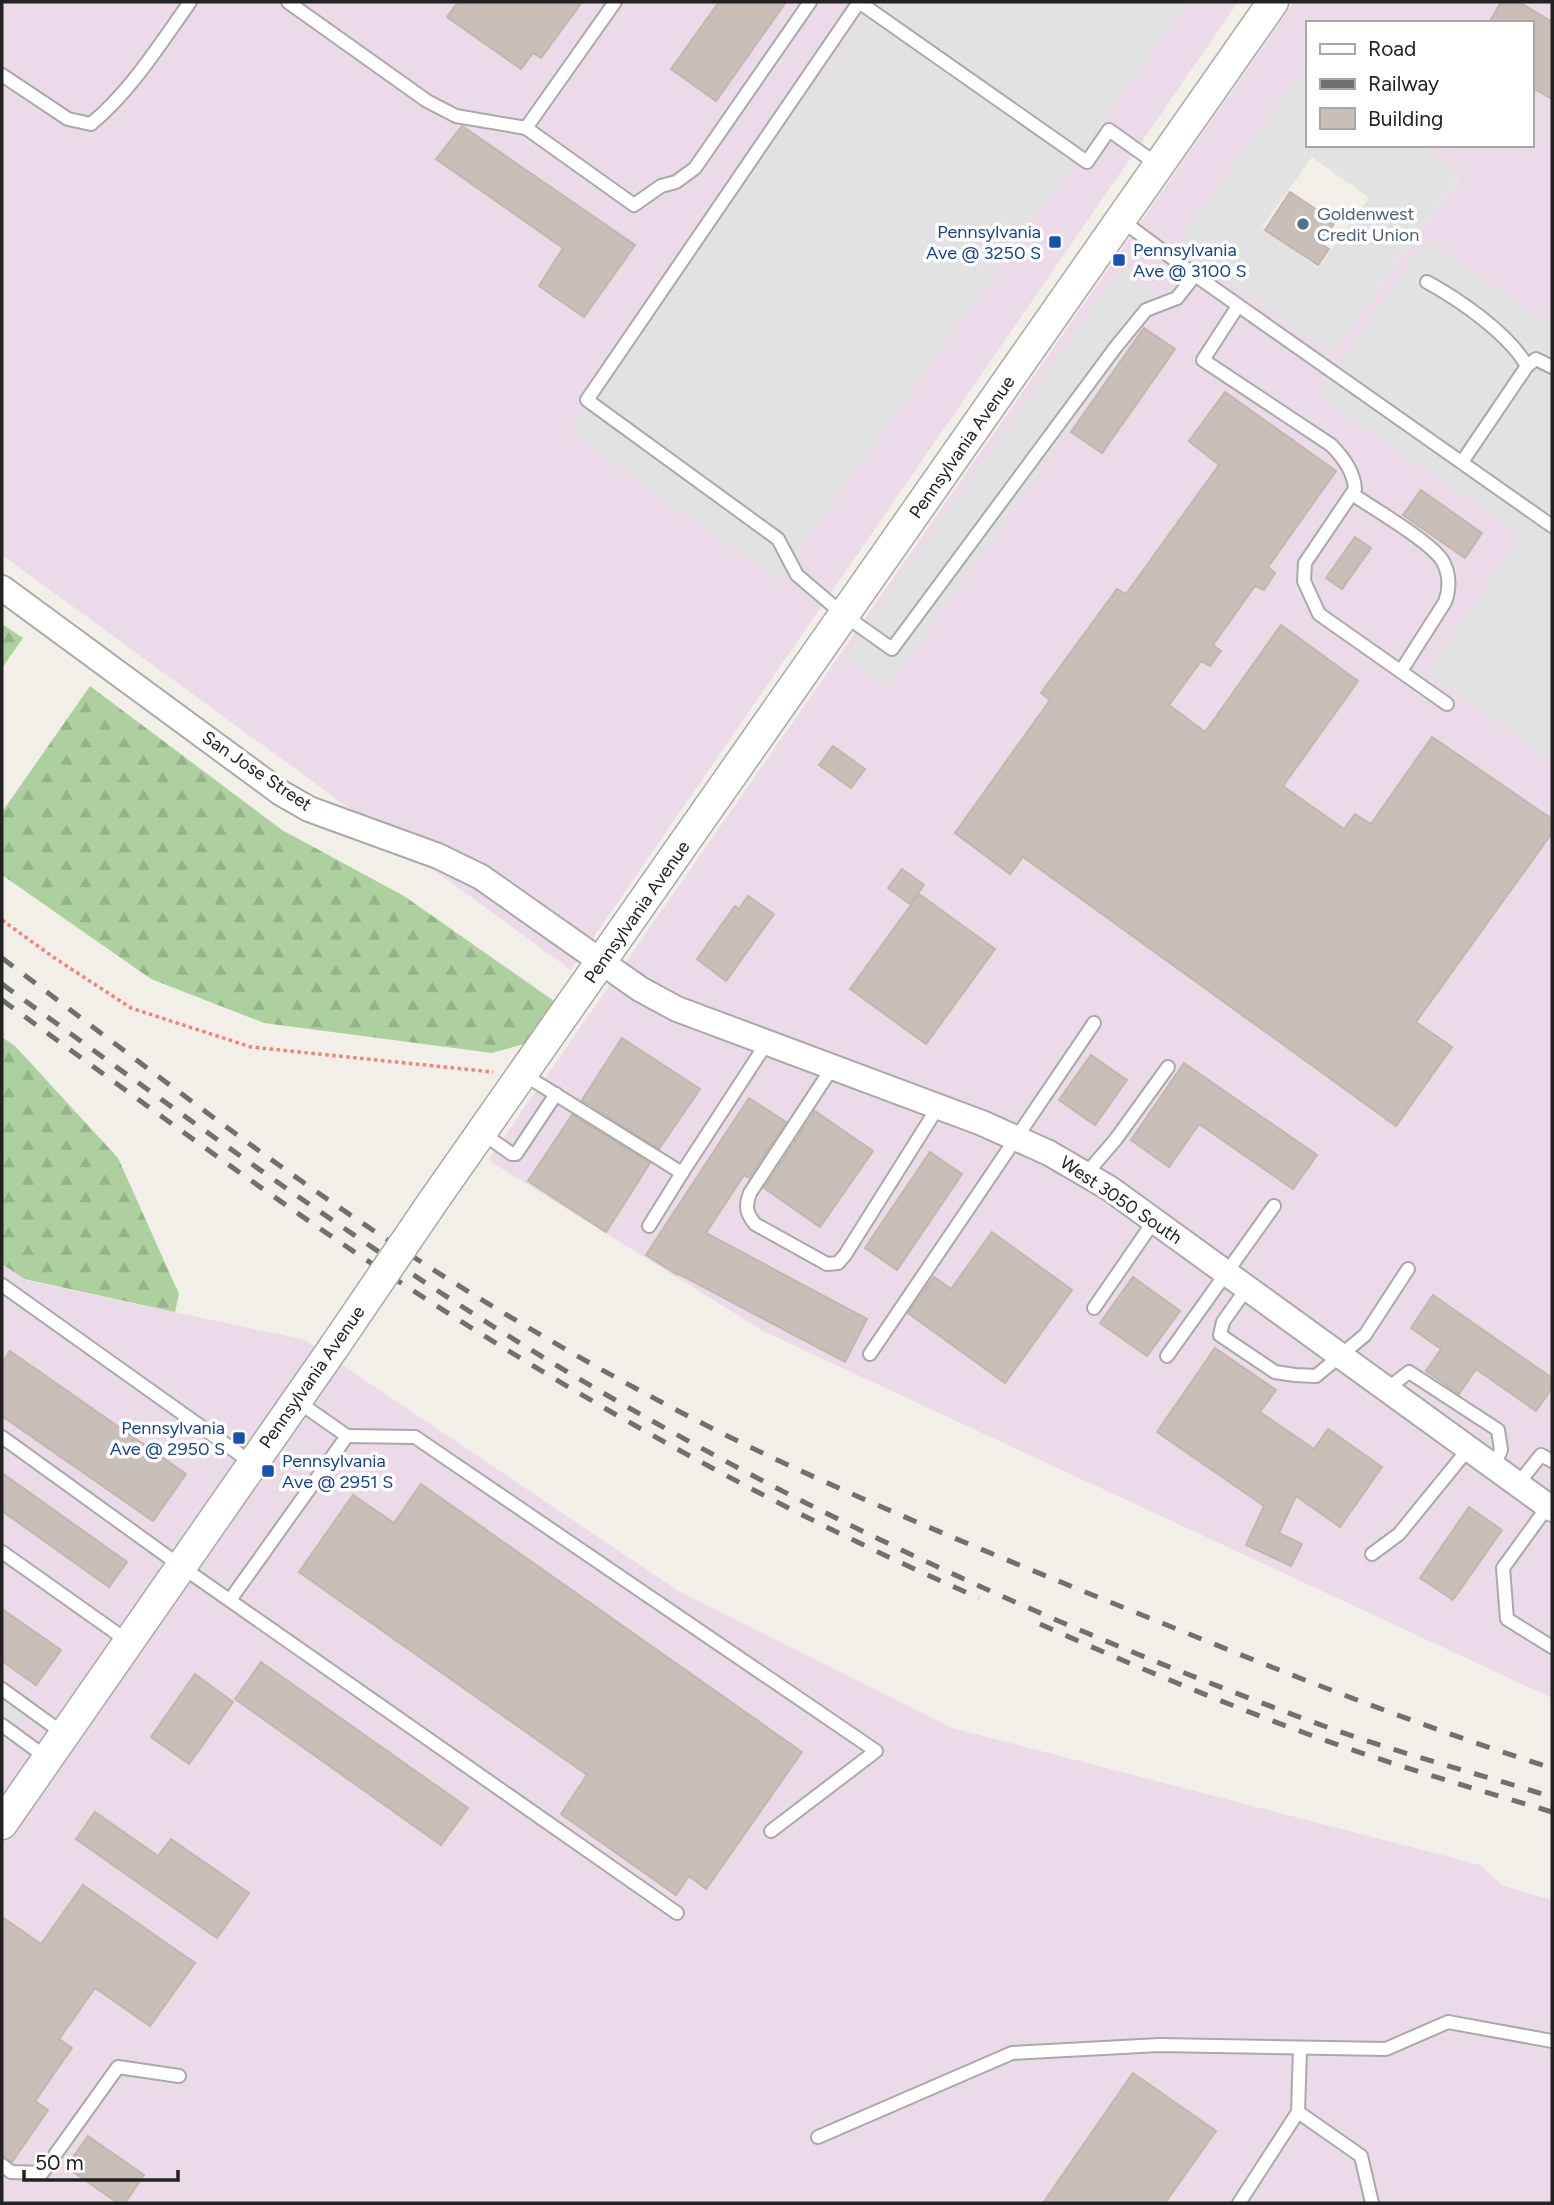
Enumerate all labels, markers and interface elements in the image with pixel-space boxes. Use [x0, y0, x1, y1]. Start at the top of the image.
legend [1306, 21, 1533, 147]
text: Road [1368, 36, 1416, 61]
text: Railway [1368, 71, 1439, 96]
text: Building [1368, 106, 1443, 131]
place label: Goldenwest Credit Union [1317, 203, 1419, 246]
marker: Goldenwest Credit Union [1295, 216, 1311, 232]
place label: Pennsylvania Ave @ 3250 S [926, 221, 1041, 264]
marker: Pennsylvania Ave @ 3250 S [1047, 234, 1063, 250]
place label: Pennsylvania Ave @ 3100 S [1133, 239, 1246, 282]
marker: Pennsylvania Ave @ 3100 S [1111, 252, 1127, 268]
street label: Pennsylvania Avenue [905, 371, 1020, 523]
street label: San Jose Street [198, 726, 316, 816]
street label: Pennsylvania Avenue [580, 836, 695, 988]
street label: West 3050 South [1056, 1151, 1186, 1249]
street label: Pennsylvania Avenue [255, 1301, 370, 1453]
place label: Pennsylvania Ave @ 2950 S [110, 1417, 225, 1460]
marker: Pennsylvania Ave @ 2950 S [231, 1430, 247, 1446]
place label: Pennsylvania Ave @ 2951 S [282, 1450, 393, 1493]
marker: Pennsylvania Ave @ 2951 S [260, 1463, 276, 1479]
scale bar [24, 2138, 178, 2182]
text: 50 m [35, 2150, 84, 2175]

